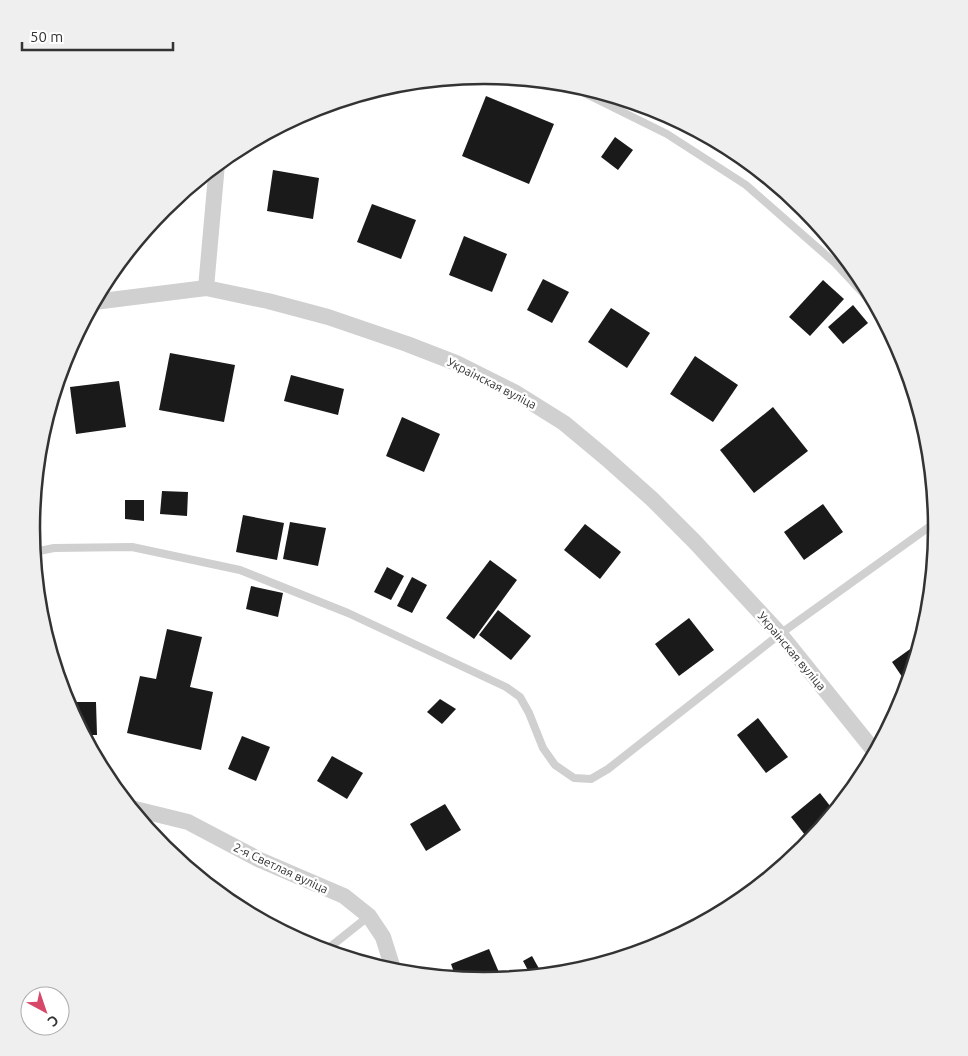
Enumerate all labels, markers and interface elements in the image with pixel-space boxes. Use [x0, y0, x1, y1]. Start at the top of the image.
scale bar [22, 20, 174, 52]
text: 50 m [30, 28, 63, 45]
street label: Украінская вуліца [445, 355, 539, 411]
street label: Украінская вуліца [755, 609, 829, 693]
street label: 2-я Светлая вуліца [232, 840, 330, 896]
north arrow [20, 986, 70, 1036]
text: С [45, 1012, 62, 1030]

